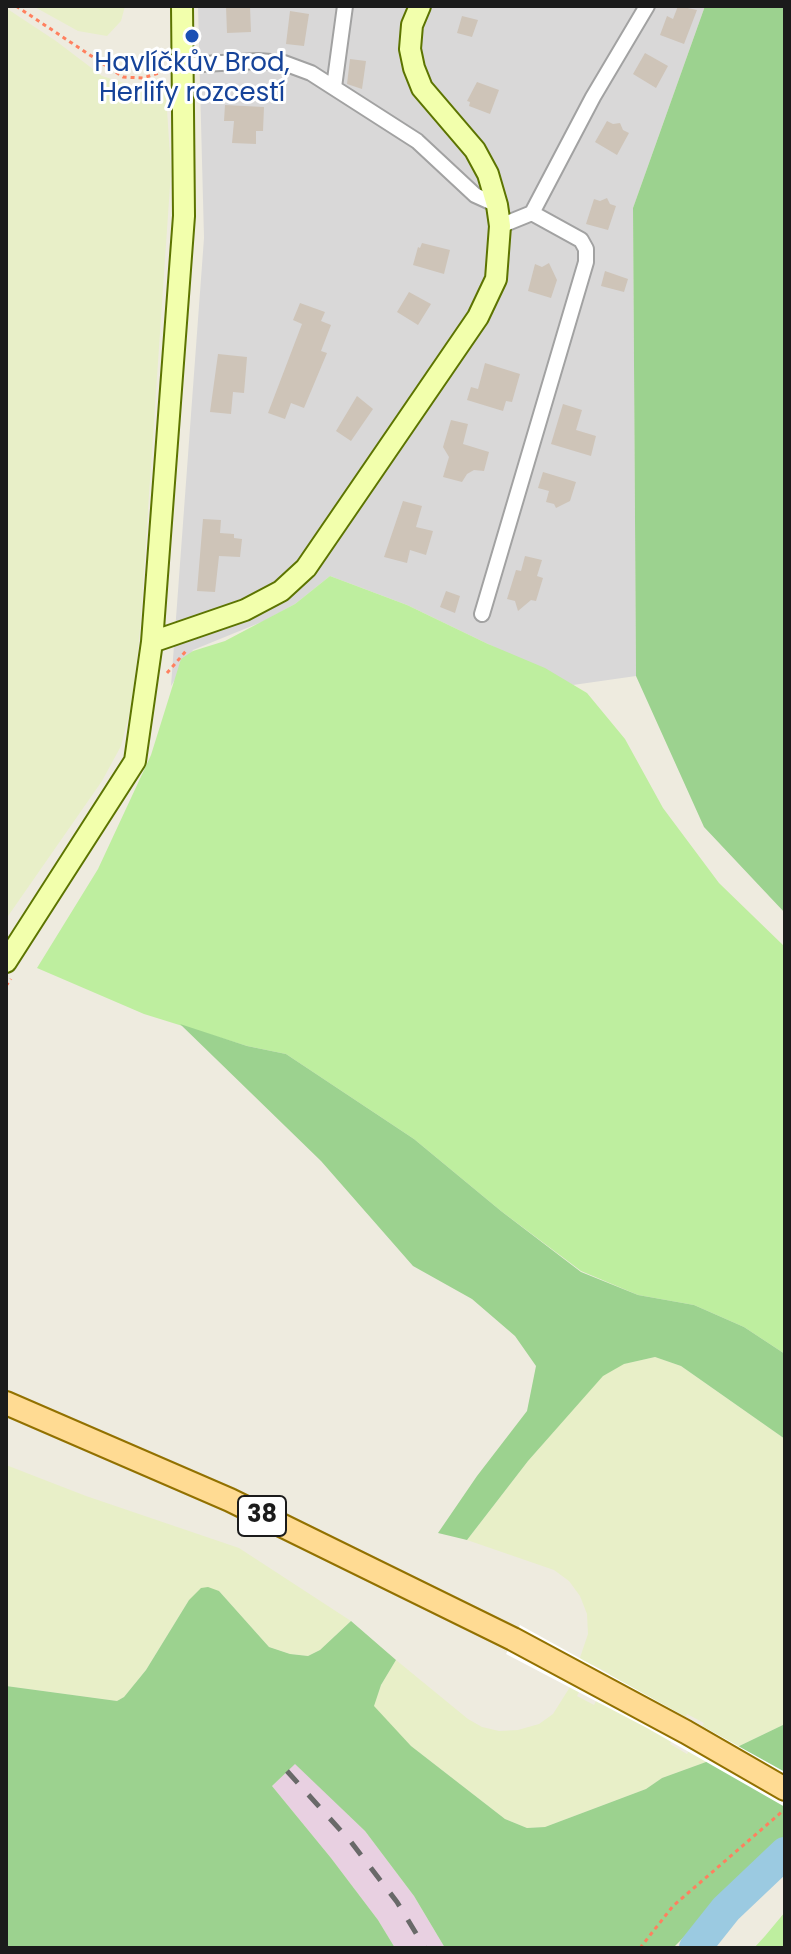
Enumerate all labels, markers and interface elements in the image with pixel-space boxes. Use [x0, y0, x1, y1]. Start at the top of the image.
marker: Havlíčkův Brod, Herlify rozcestí [183, 27, 201, 45]
place label: Havlíčkův Brod, Herlify rozcestí [94, 48, 290, 110]
road number: 38 [238, 1496, 286, 1536]

